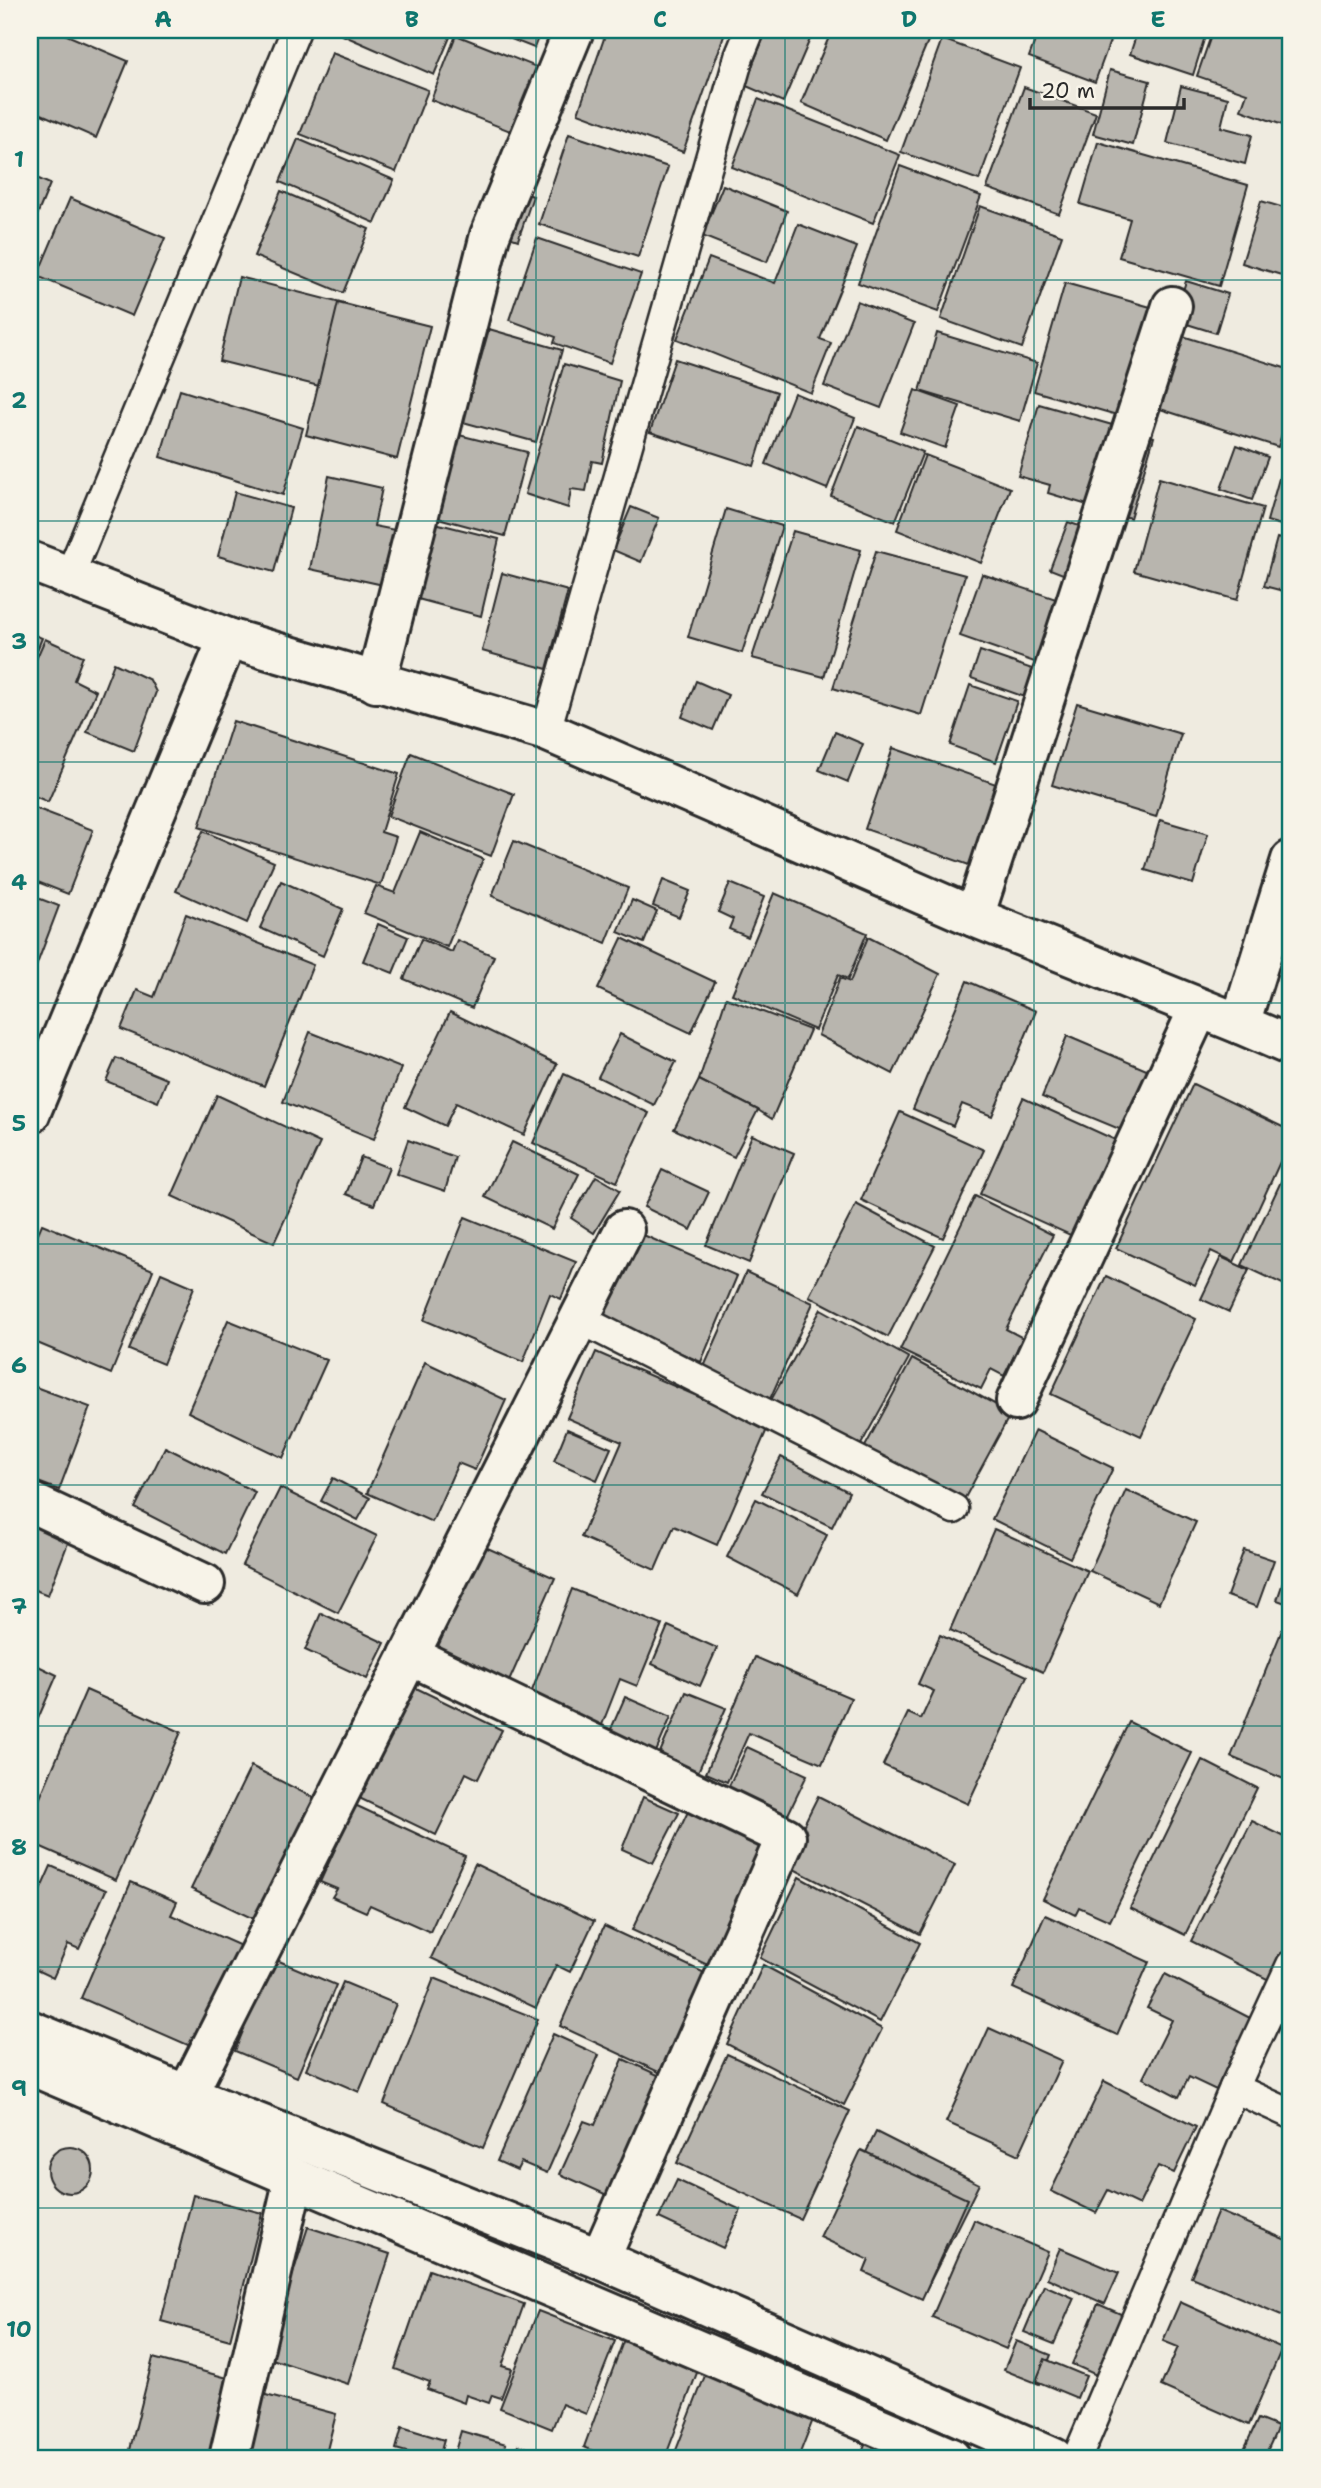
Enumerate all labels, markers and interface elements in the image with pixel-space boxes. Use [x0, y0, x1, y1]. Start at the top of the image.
text: A [154, 4, 172, 34]
text: B [405, 4, 419, 34]
text: C [653, 4, 667, 34]
text: D [901, 4, 917, 34]
text: E [1150, 4, 1166, 34]
scale bar [1030, 66, 1184, 110]
text: 20 m [1041, 77, 1095, 105]
text: 1 [14, 144, 24, 174]
text: 2 [11, 385, 27, 415]
text: 3 [11, 626, 27, 656]
text: 4 [11, 867, 27, 897]
text: 5 [12, 1108, 26, 1138]
text: 6 [11, 1350, 27, 1380]
text: 7 [11, 1591, 27, 1621]
text: 8 [11, 1832, 27, 1862]
text: 9 [11, 2073, 27, 2103]
text: 10 [6, 2314, 32, 2344]

